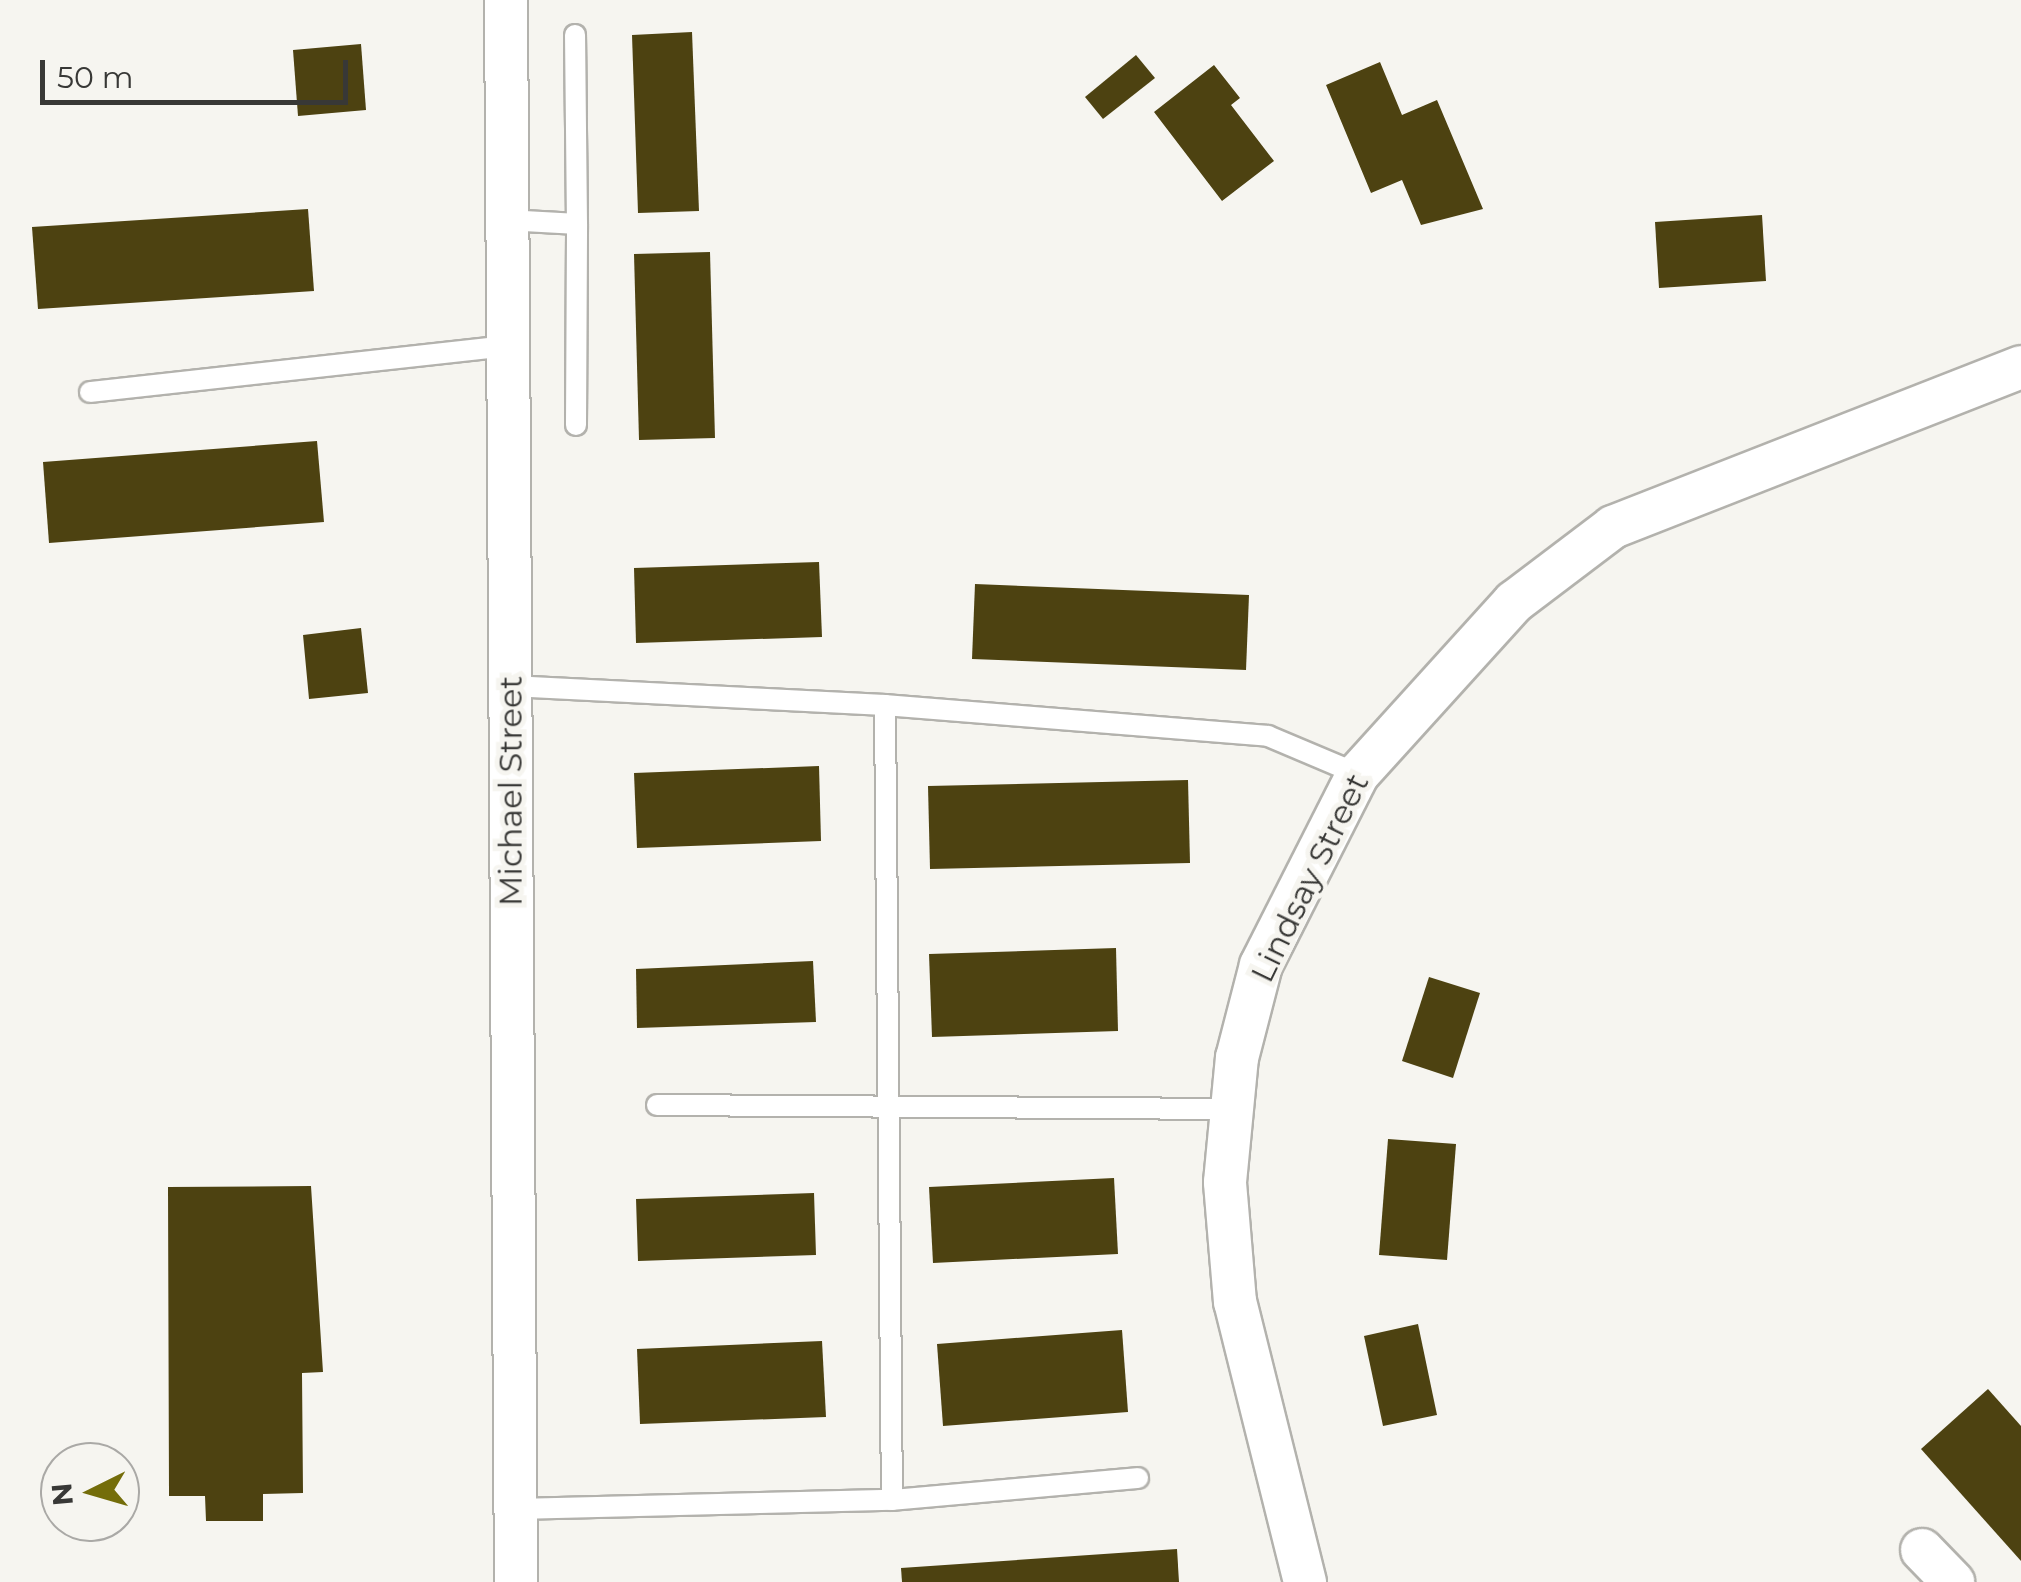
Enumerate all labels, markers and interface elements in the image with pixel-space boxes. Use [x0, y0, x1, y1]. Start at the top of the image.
scale bar [45, 40, 352, 102]
text: 50 m [57, 59, 134, 96]
street label: Michael Street [492, 676, 530, 906]
street label: Lindsay Street [1243, 768, 1377, 988]
north arrow [40, 1442, 140, 1542]
text: N [44, 1482, 80, 1507]

